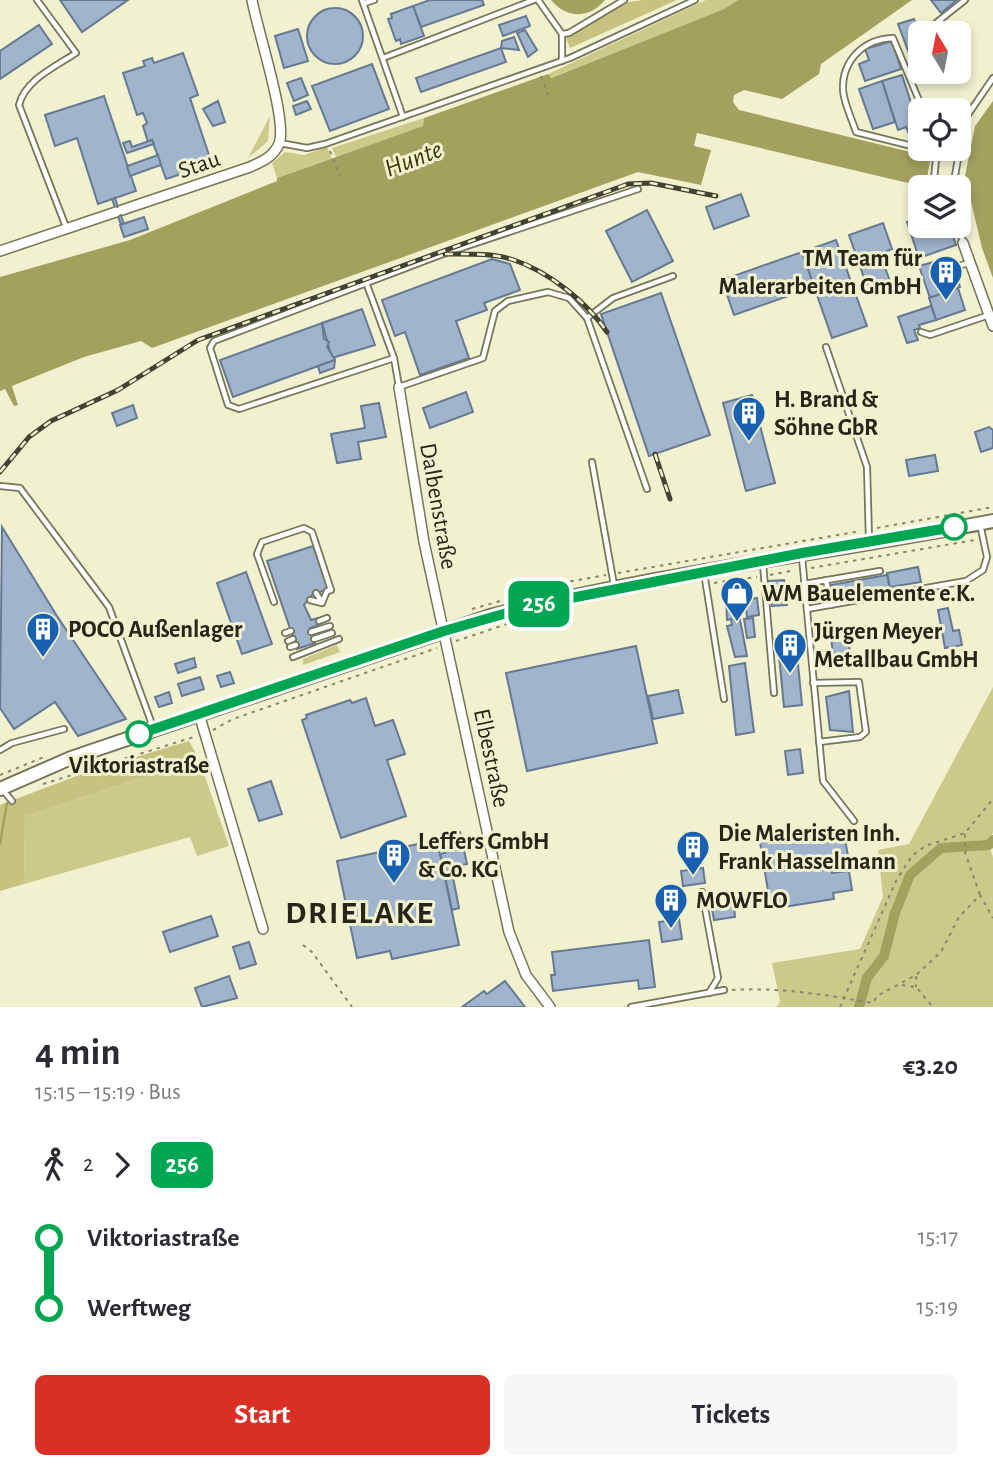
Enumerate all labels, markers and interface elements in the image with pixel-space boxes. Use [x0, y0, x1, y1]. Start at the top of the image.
north arrow [908, 21, 971, 84]
map controls [908, 21, 971, 238]
button: locate [908, 98, 971, 161]
water label: Hunte [381, 136, 446, 182]
street label: Stau [175, 147, 223, 183]
button: layers [908, 175, 971, 238]
place label: TM Team für Malerarbeiten GmbH [719, 247, 923, 299]
building icon: TM Team für Malerarbeiten GmbH [927, 253, 965, 302]
place label: H. Brand & Söhne GbR [774, 388, 878, 440]
building icon: H. Brand & Söhne GbR [730, 394, 768, 443]
street label: Dalbenstraße [415, 441, 461, 571]
unlabelled marker [941, 514, 967, 540]
shop icon: WM Bauelemente e.K. [718, 574, 756, 623]
line badge: 256 [499, 581, 579, 627]
place label: WM Bauelemente e.K. [762, 582, 975, 606]
text: 256 [522, 592, 556, 616]
building icon: POCO Außenlager [24, 610, 62, 659]
place label: POCO Außenlager [68, 618, 243, 642]
place label: Jürgen Meyer Metallbau GmbH [814, 620, 979, 672]
building icon: Jürgen Meyer Metallbau GmbH [771, 626, 809, 675]
street label: Elbestraße [469, 707, 513, 810]
marker: Viktoriastraße [126, 721, 152, 747]
place label: Viktoriastraße [69, 754, 209, 778]
place label: Die Maleristen Inh. Frank Hasselmann [718, 822, 900, 874]
building icon: Die Maleristen Inh. Frank Hasselmann [674, 828, 712, 877]
place label: Leffers GmbH & Co. KG [418, 830, 550, 882]
building icon: Leffers GmbH & Co. KG [375, 836, 413, 885]
building icon: MOWFLO [652, 881, 690, 930]
place label: MOWFLO [696, 889, 788, 913]
district label: DRIELAKE [285, 897, 435, 929]
text: 4 min [35, 1034, 121, 1072]
text: €3.20 [903, 1053, 958, 1079]
text: 15:15 – 15:19 · Bus [35, 1081, 181, 1104]
icon: walk [35, 1146, 73, 1184]
icon: forward [103, 1146, 141, 1184]
text: 2 [83, 1153, 93, 1176]
text: 256 [165, 1153, 199, 1177]
text: Viktoriastraße [87, 1225, 239, 1251]
text: 15:17 [918, 1226, 958, 1249]
text: Werftweg [87, 1295, 191, 1321]
text: 15:19 [916, 1296, 958, 1319]
button: Start [35, 1375, 490, 1455]
button: Tickets [504, 1375, 958, 1455]

